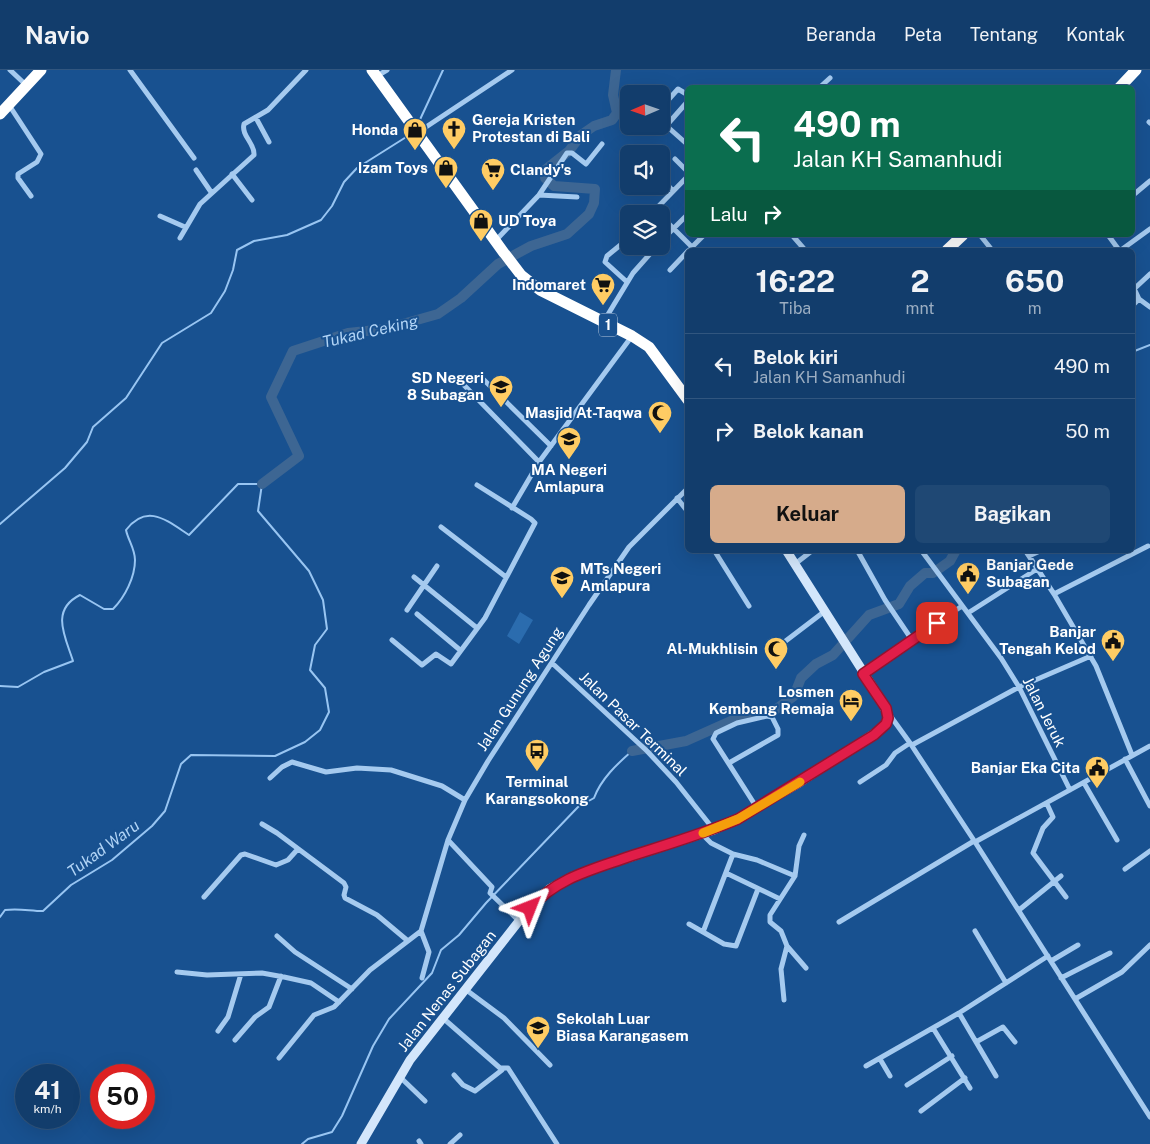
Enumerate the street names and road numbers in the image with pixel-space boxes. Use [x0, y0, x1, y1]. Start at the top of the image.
road number: 1 [599, 314, 617, 336]
street label: Jalan Gunung Agung [473, 624, 566, 754]
street label: Jalan Pasar Terminal [576, 668, 691, 779]
street label: Jalan Jeruk [1019, 674, 1069, 750]
street label: Jalan Nenas Subagan [394, 927, 499, 1055]

